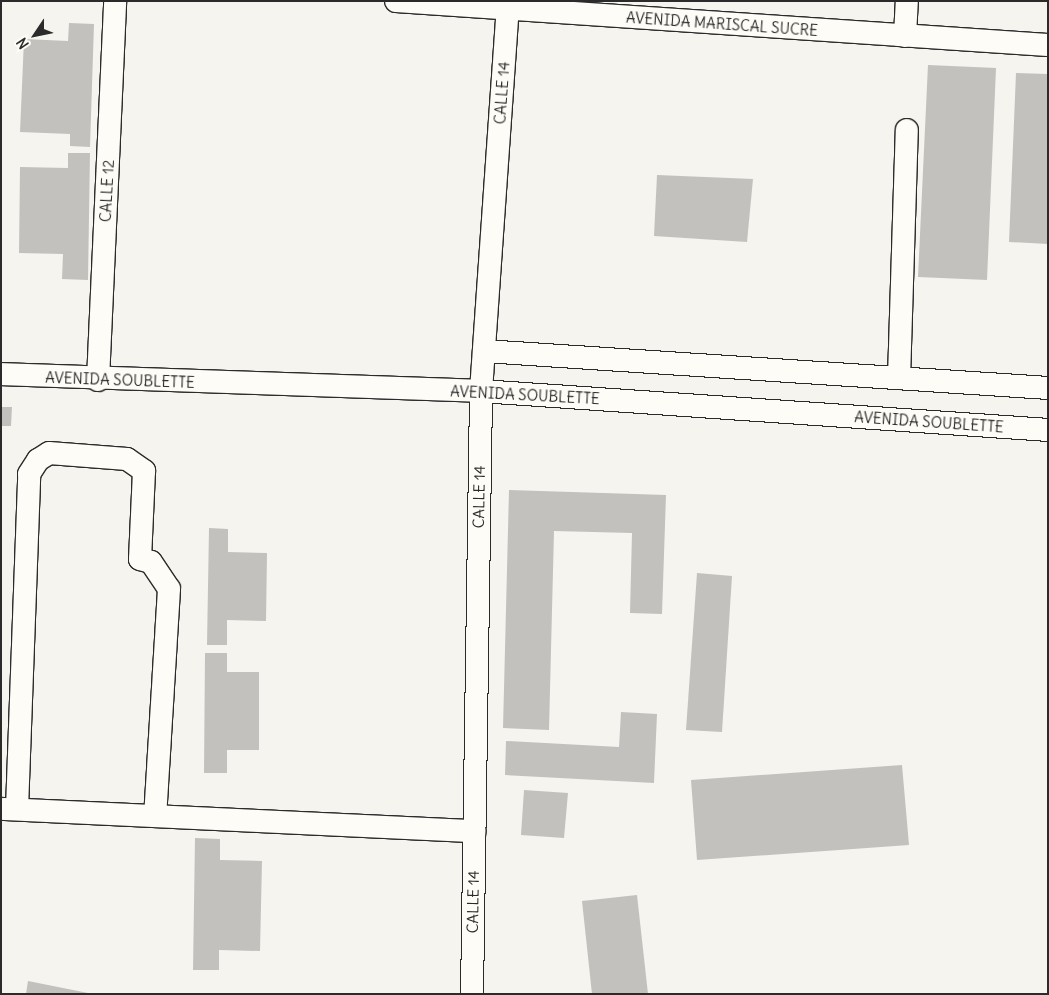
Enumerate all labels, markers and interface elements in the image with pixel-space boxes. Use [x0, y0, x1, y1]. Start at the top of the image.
street label: AVENIDA MARISCAL SUCRE [625, 8, 819, 40]
north arrow [10, 10, 60, 60]
text: N [12, 34, 33, 52]
street label: CALLE 14 [491, 61, 513, 125]
street label: CALLE 12 [96, 159, 118, 223]
street label: AVENIDA SOUBLETTE [45, 368, 195, 392]
street label: AVENIDA SOUBLETTE [450, 382, 600, 408]
street label: AVENIDA SOUBLETTE [854, 408, 1004, 436]
street label: CALLE 14 [469, 465, 489, 529]
street label: CALLE 14 [463, 870, 483, 934]

